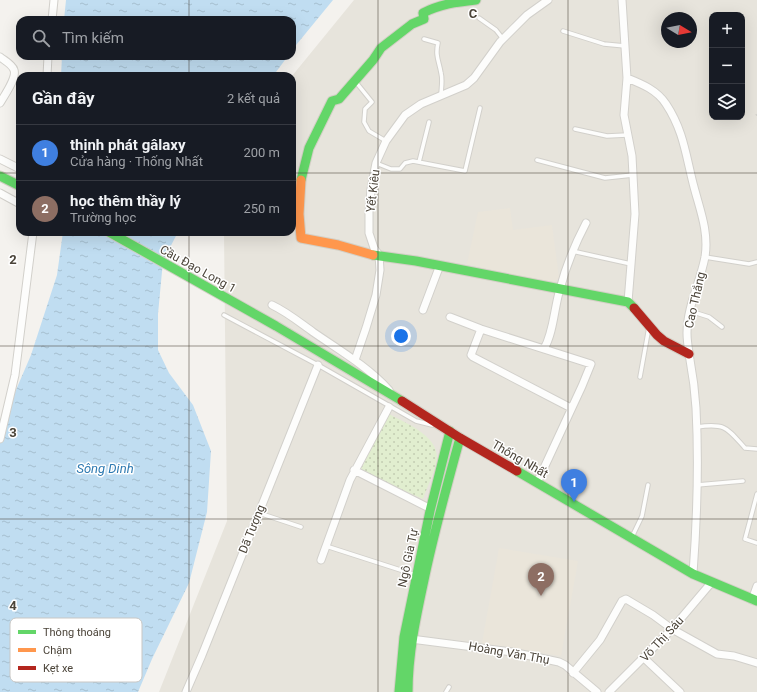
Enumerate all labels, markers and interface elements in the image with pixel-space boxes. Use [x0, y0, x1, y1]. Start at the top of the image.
text: C [469, 6, 478, 21]
north arrow [661, 12, 697, 48]
map controls [709, 12, 745, 120]
button: + [709, 12, 745, 48]
search box [16, 16, 296, 60]
icon: search [30, 27, 52, 49]
text: Tìm kiếm [62, 29, 124, 47]
button: − [709, 48, 745, 84]
button: layers [709, 84, 745, 120]
text: Gần đây [32, 88, 95, 108]
text: 2 kết quả [227, 91, 280, 106]
text: thịnh phát gâlaxy [70, 136, 185, 154]
text: 1 [41, 145, 49, 160]
text: 200 m [243, 145, 280, 160]
text: Cửa hàng · Thống Nhất [70, 154, 203, 169]
street label: Yết Kiêu [363, 169, 383, 213]
text: học thêm thầy lý [70, 192, 181, 210]
text: 2 [41, 201, 49, 216]
text: 250 m [243, 201, 280, 216]
text: Trường học [70, 210, 136, 225]
street label: Cầu Đạo Long 1 [158, 242, 238, 296]
text: 2 [9, 252, 17, 267]
street label: Cao Thắng [682, 270, 708, 330]
your location [391, 326, 411, 346]
text: 3 [9, 425, 17, 440]
street label: Thống Nhất [489, 437, 551, 481]
water label: Sông Dinh [76, 461, 134, 476]
pin: 1 [561, 469, 587, 502]
street label: Dã Tượng [236, 503, 268, 555]
street label: Ngô Gia Tự [395, 527, 421, 589]
pin: 2 [528, 563, 554, 596]
text: 4 [9, 598, 17, 613]
street label: Võ Thị Sáu [637, 613, 687, 665]
legend [10, 618, 142, 682]
text: Thông thoáng [43, 626, 111, 639]
street label: Hoàng Văn Thụ [467, 639, 551, 667]
text: Chậm [43, 644, 72, 657]
text: Kẹt xe [43, 662, 73, 675]

